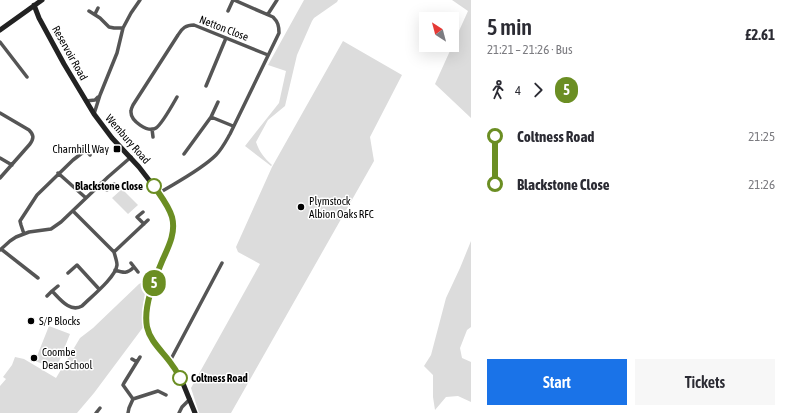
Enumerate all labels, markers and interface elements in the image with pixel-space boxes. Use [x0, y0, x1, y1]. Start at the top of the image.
north arrow [419, 12, 459, 52]
map controls [419, 12, 459, 52]
street label: Netton Close [198, 13, 250, 43]
text: 5 min [487, 14, 532, 40]
street label: Reservoir Road [50, 24, 90, 82]
text: £2.61 [745, 26, 775, 43]
text: 21:21 – 21:26 · Bus [487, 42, 573, 57]
icon: walk [487, 79, 509, 101]
icon: forward [527, 79, 549, 101]
text: 5 [563, 82, 570, 98]
text: 4 [515, 83, 521, 98]
street label: Wembury Road [103, 112, 153, 166]
text: Coltness Road [517, 128, 594, 145]
text: 21:25 [748, 129, 775, 144]
place label: Charnhill Way [53, 143, 109, 155]
marker: Charnhill Way [112, 144, 122, 154]
text: Blackstone Close [517, 176, 610, 193]
text: 21:26 [748, 177, 775, 192]
marker: Blackstone Close [146, 178, 162, 194]
place label: Blackstone Close [75, 180, 143, 192]
place label: Plymstock Albion Oaks RFC [309, 195, 374, 220]
marker: Plymstock Albion Oaks RFC [296, 202, 306, 212]
line badge: 5 [141, 270, 167, 296]
text: 5 [151, 275, 157, 291]
place label: S/P Blocks [39, 315, 80, 327]
marker: S/P Blocks [26, 316, 36, 326]
place label: Coombe Dean School [42, 346, 92, 371]
marker: Coombe Dean School [29, 353, 39, 363]
button: Start [487, 359, 627, 405]
button: Tickets [635, 359, 775, 405]
marker: Coltness Road [172, 370, 188, 386]
place label: Coltness Road [191, 372, 248, 384]

